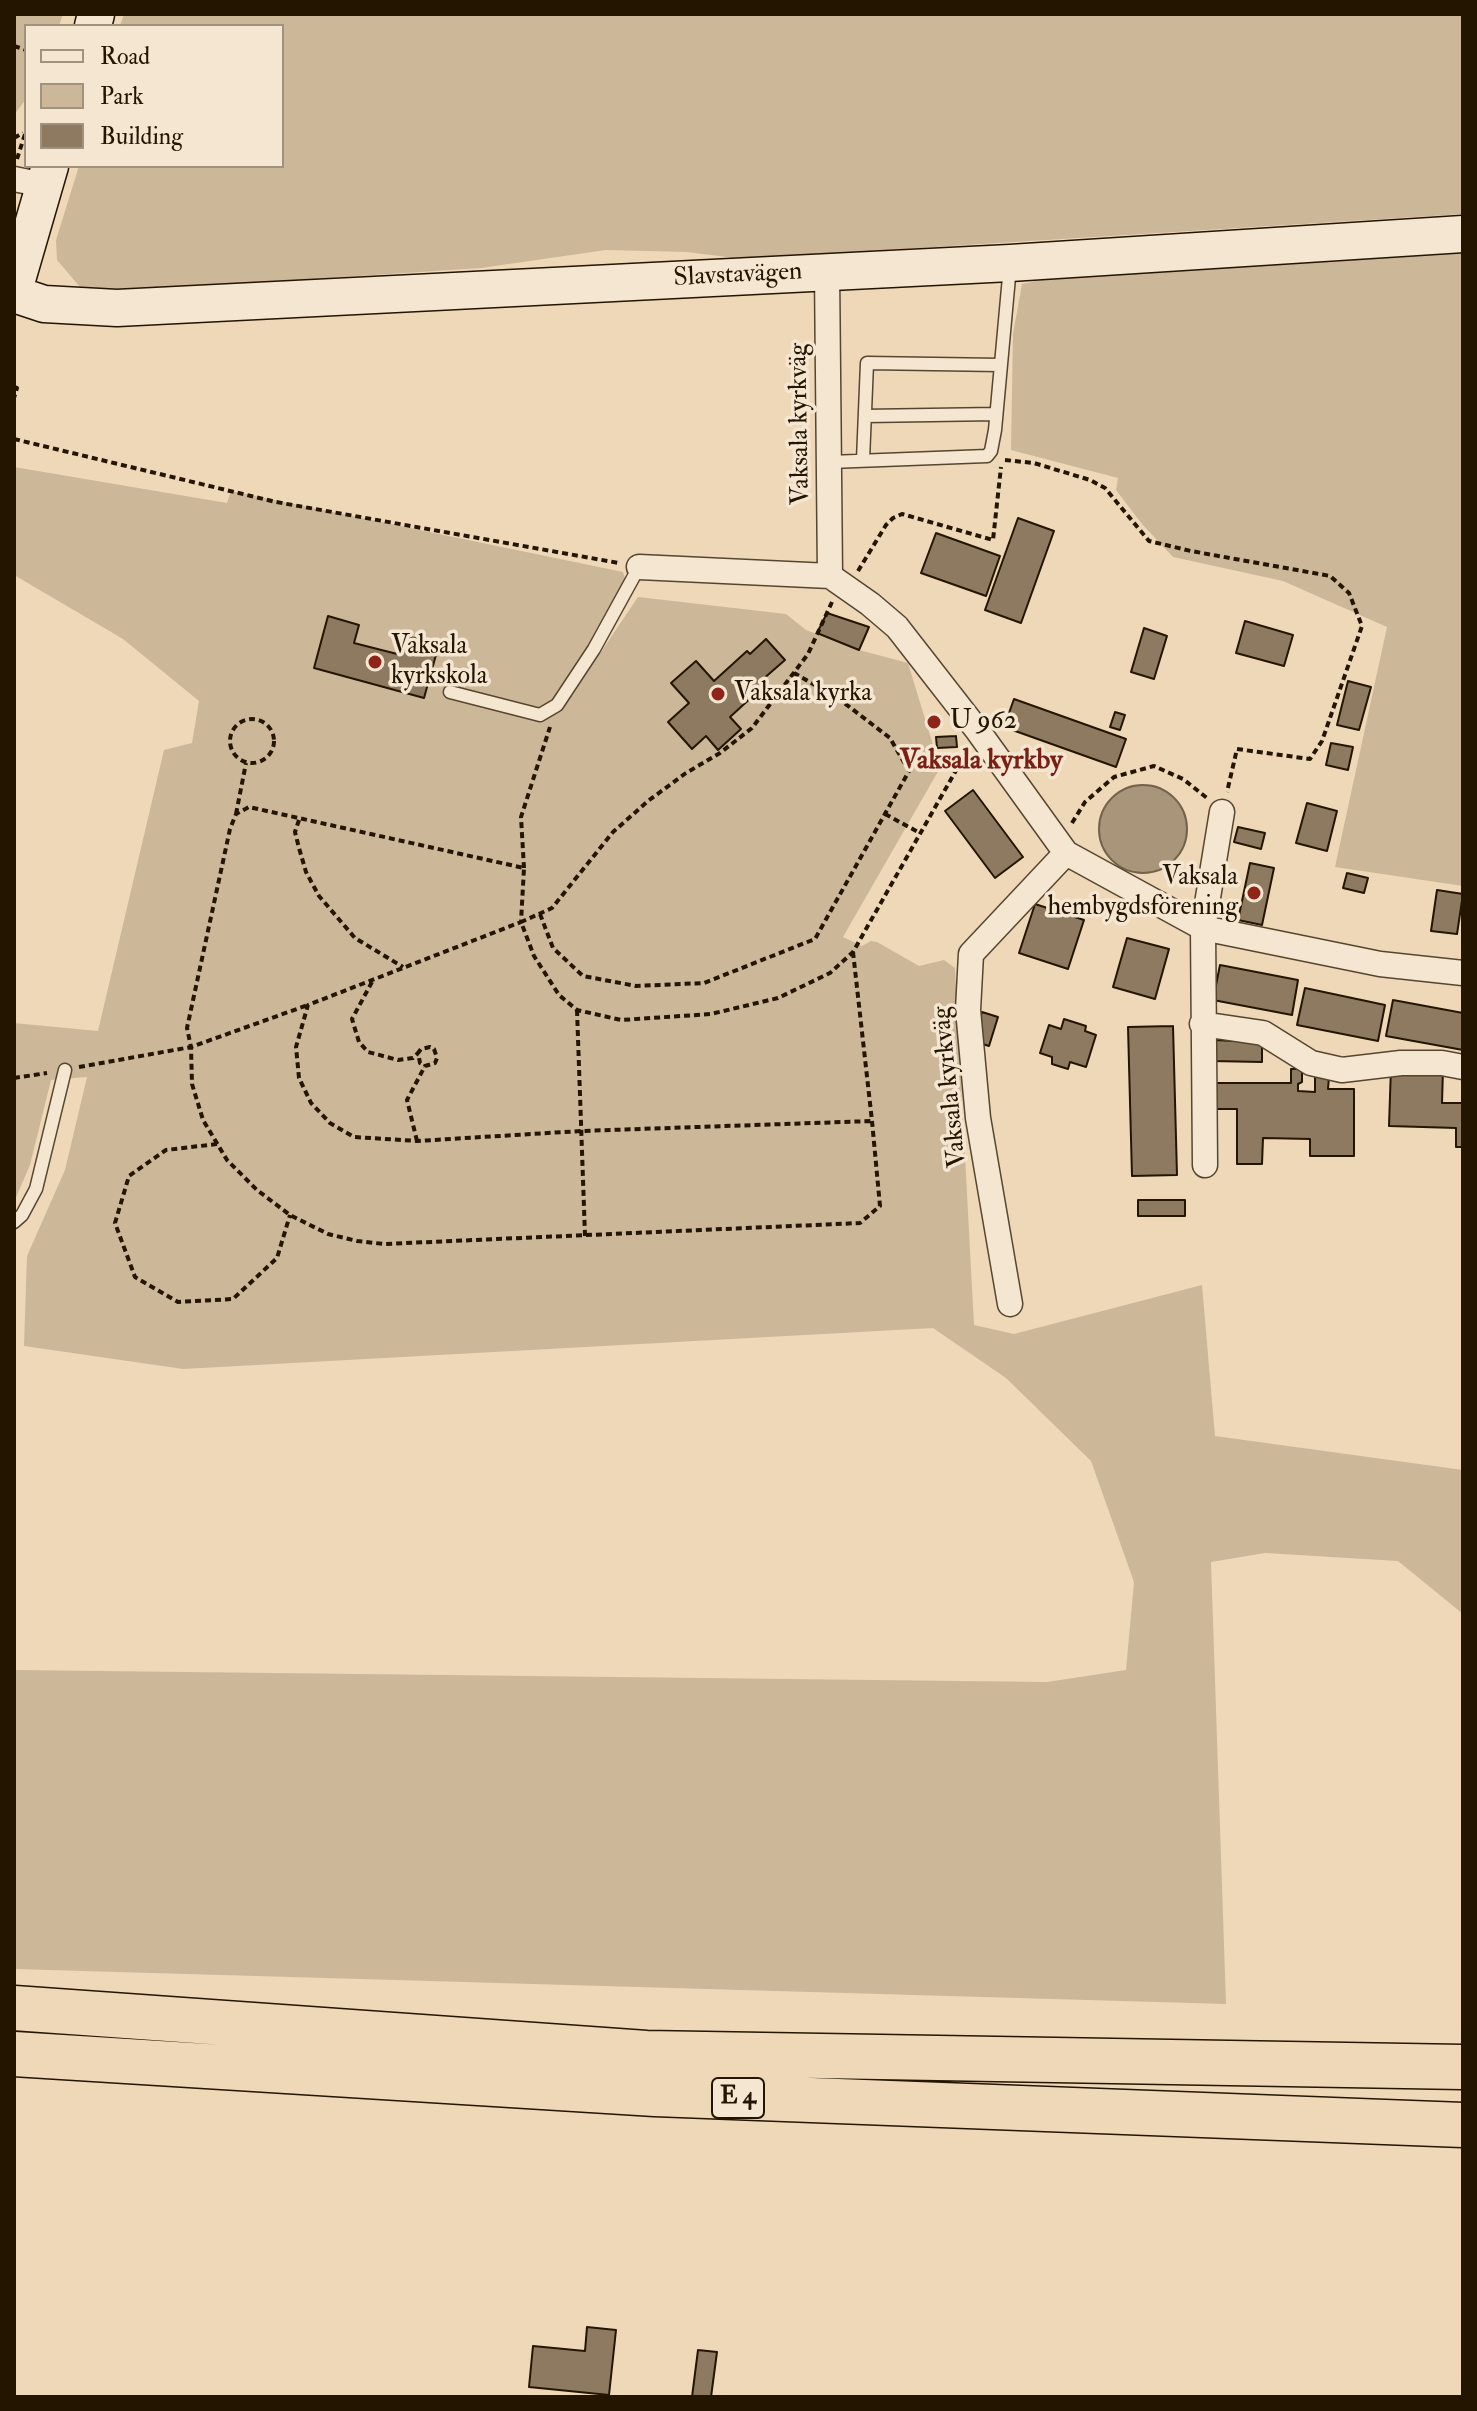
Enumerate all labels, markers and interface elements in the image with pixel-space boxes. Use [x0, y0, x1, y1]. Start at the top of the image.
legend [24, 24, 284, 168]
text: Road [100, 41, 150, 72]
text: Park [100, 81, 144, 112]
text: Building [100, 121, 183, 152]
street label: Slavstavägen [673, 257, 803, 295]
street label: Vaksala kyrkväg [784, 343, 818, 505]
place label: Vaksala kyrkskola [391, 631, 487, 692]
marker: Vaksala kyrkskola [366, 653, 384, 671]
place label: Vaksala kyrka [734, 678, 872, 710]
marker: Vaksala kyrka [709, 685, 727, 703]
place label: U 962 [950, 706, 1017, 738]
marker: U 962 [925, 713, 943, 731]
district label: Vaksala kyrkby [900, 745, 1062, 779]
place label: Vaksala hembygdsförening [1047, 862, 1238, 924]
marker: Vaksala hembygdsförening [1245, 884, 1263, 902]
street label: Vaksala kyrkväg [927, 1005, 975, 1169]
road number: E 4 [712, 2078, 764, 2118]

